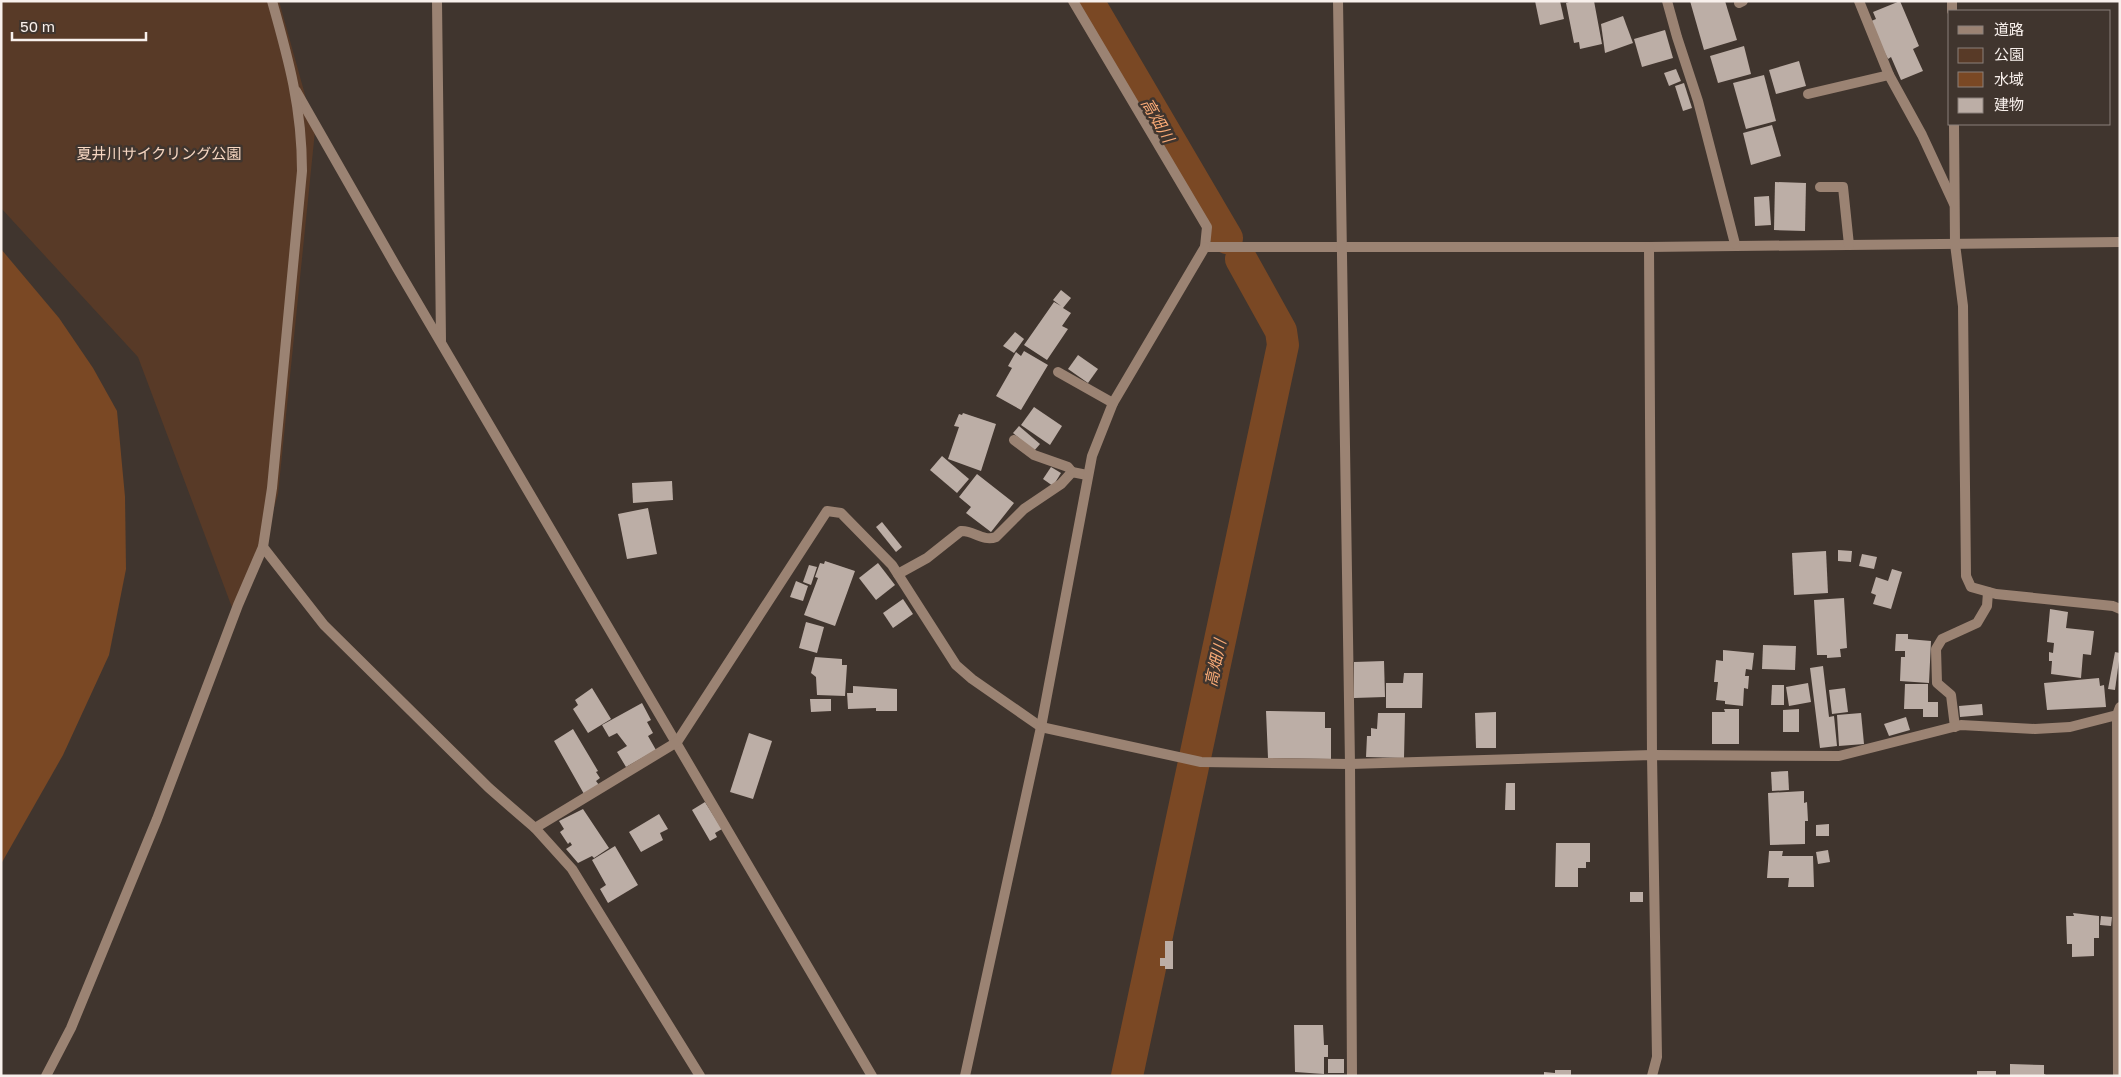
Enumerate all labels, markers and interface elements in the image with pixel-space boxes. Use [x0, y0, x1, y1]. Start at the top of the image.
scale bar [12, 10, 146, 42]
legend [1948, 10, 2111, 125]
text: 50 m [20, 17, 55, 35]
text: 道路 [1994, 20, 2024, 38]
text: 公園 [1994, 45, 2024, 63]
text: 水域 [1994, 70, 2024, 88]
water label: 高畑川 [1137, 94, 1180, 148]
text: 建物 [1994, 95, 2024, 113]
park label: 夏井川サイクリング公園 [77, 144, 241, 162]
water label: 高畑川 [1200, 635, 1230, 689]

